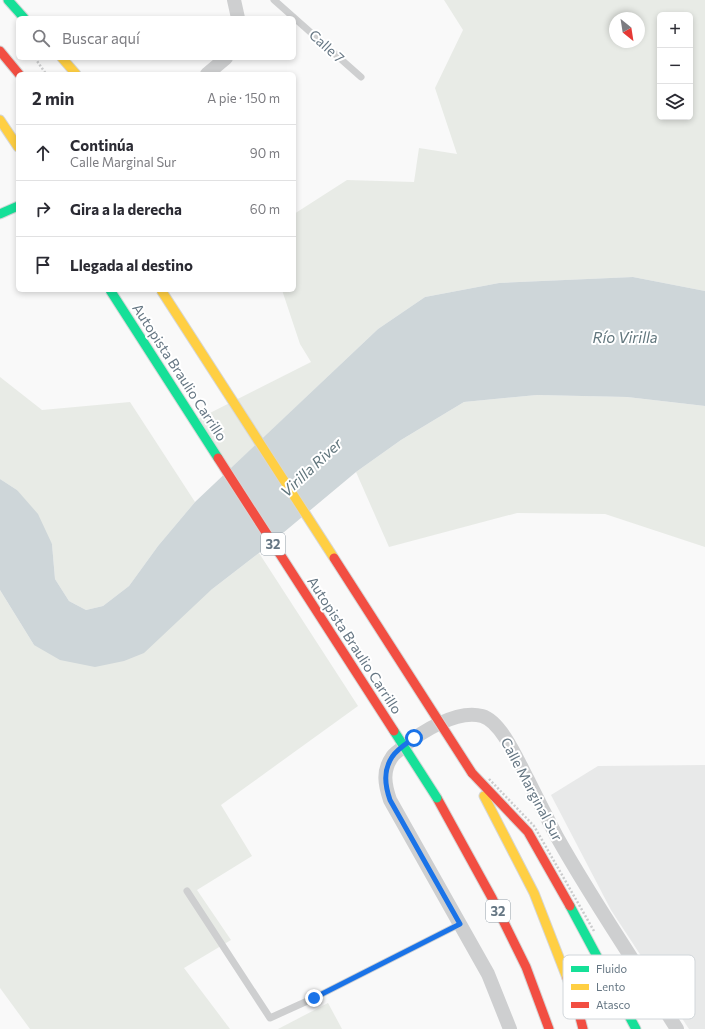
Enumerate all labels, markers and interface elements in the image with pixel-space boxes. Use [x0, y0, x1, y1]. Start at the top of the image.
north arrow [609, 12, 645, 48]
map controls [657, 12, 693, 120]
button: + [657, 12, 693, 48]
search box [16, 16, 296, 60]
street label: Calle 7 [306, 26, 348, 66]
icon: search [30, 27, 52, 49]
text: Buscar aquí [62, 29, 140, 47]
button: − [657, 48, 693, 84]
button: layers [657, 84, 693, 120]
text: 2 min [32, 88, 74, 109]
text: A pie · 150 m [207, 90, 280, 106]
text: Continúa [70, 136, 134, 154]
icon: ahead [32, 142, 54, 164]
text: 90 m [250, 145, 280, 161]
text: Calle Marginal Sur [70, 154, 176, 170]
icon: right [32, 198, 54, 220]
text: Gira a la derecha [70, 200, 182, 218]
text: 60 m [250, 201, 280, 217]
icon: arrive [32, 254, 54, 276]
text: Llegada al destino [70, 256, 193, 274]
street label: Autopista Braulio Carrillo [129, 300, 231, 444]
water label: Río Virilla [592, 328, 658, 346]
water label: Virilla River [276, 433, 346, 500]
road number: 32 [261, 533, 285, 555]
street label: Autopista Braulio Carrillo [304, 573, 406, 717]
route start [405, 729, 423, 747]
street label: Calle Marginal Sur [498, 734, 567, 844]
road number: 32 [486, 900, 510, 922]
legend [563, 955, 695, 1019]
text: Fluido [596, 962, 627, 975]
text: Lento [596, 980, 626, 993]
route end [305, 989, 323, 1007]
text: Atasco [596, 998, 631, 1011]

